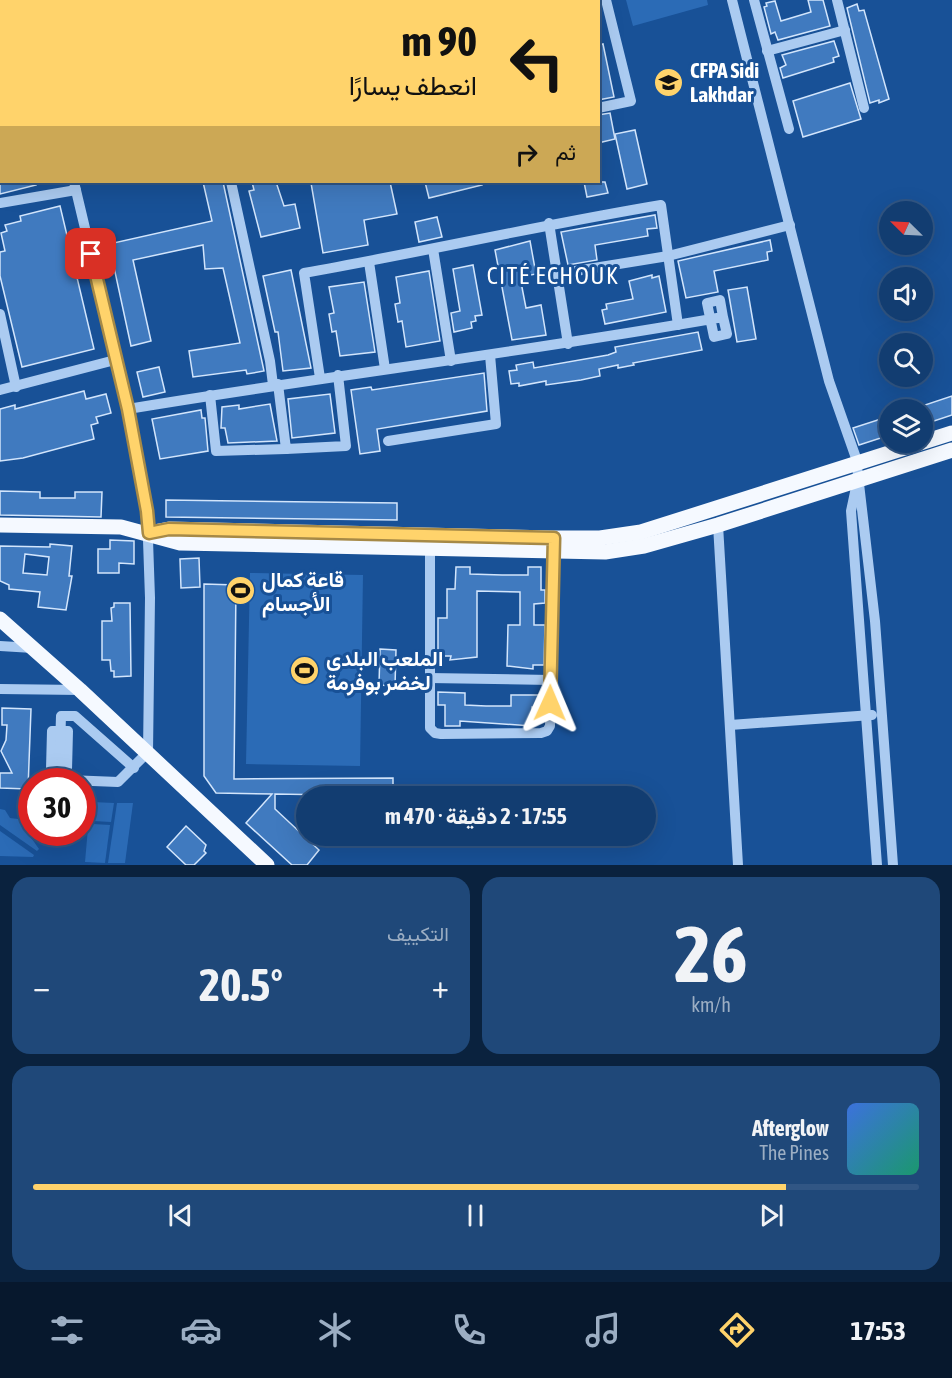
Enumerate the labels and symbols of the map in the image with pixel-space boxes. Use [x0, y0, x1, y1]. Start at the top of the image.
place label: CFPA Sidi Lakhdar [690, 58, 759, 106]
school or university icon: CFPA Sidi Lakhdar [653, 66, 685, 98]
north arrow [879, 201, 933, 255]
pin [65, 228, 116, 279]
district label: CITÉ ECHOUK [487, 262, 619, 289]
place label: قاعة كمال الأجسام [262, 567, 344, 618]
sports icon: قاعة كمال الأجسام [225, 575, 257, 607]
place label: الملعب البلدي لخضر بوفرمة [326, 646, 443, 696]
sports icon: الملعب البلدي لخضر بوفرمة [289, 654, 321, 686]
position arrow [518, 671, 582, 735]
speed limit sign: 30 [18, 768, 96, 846]

